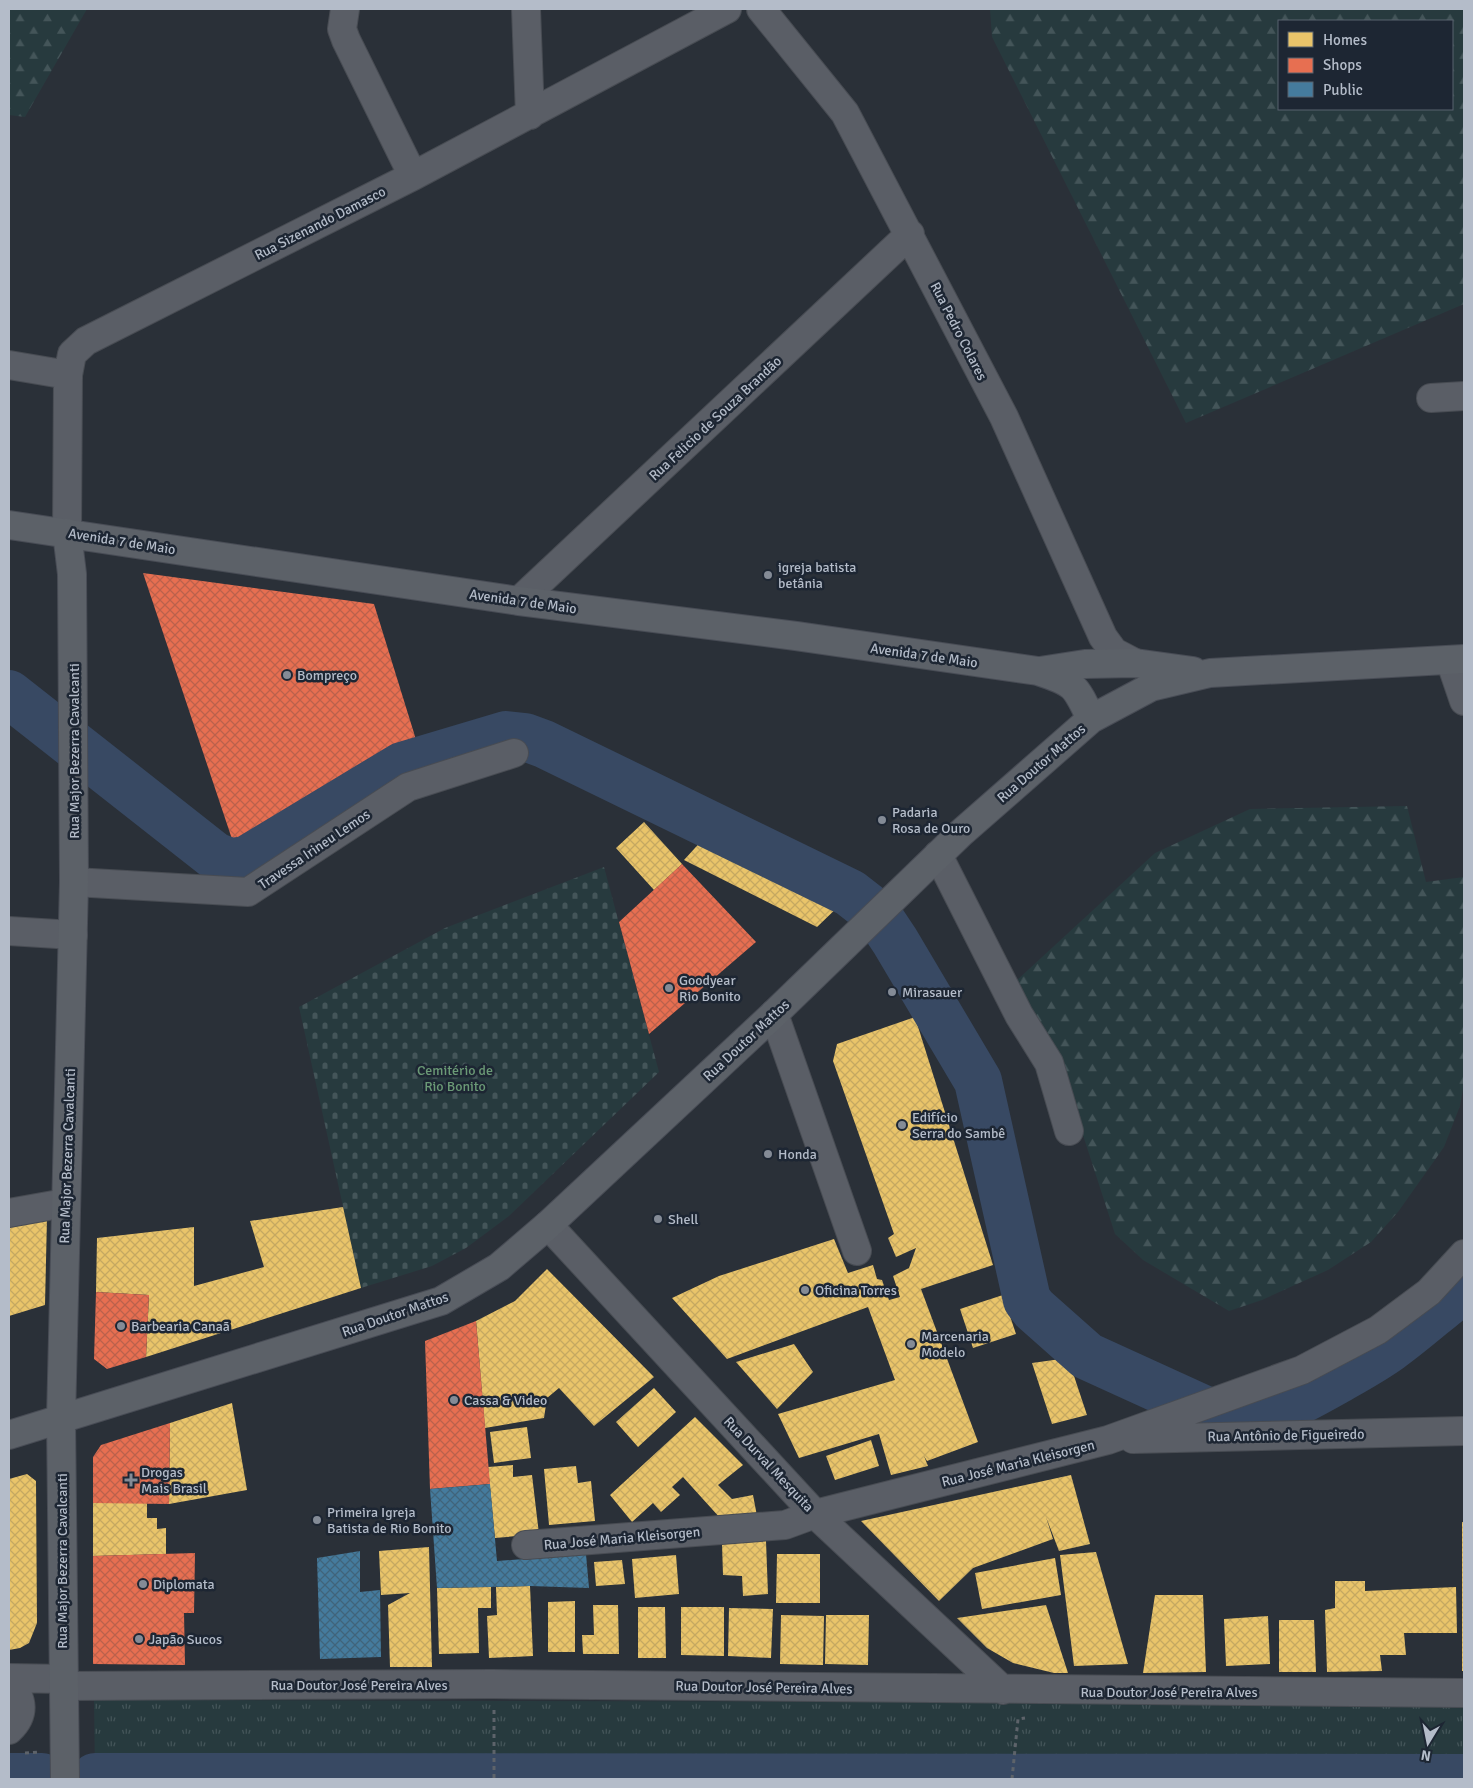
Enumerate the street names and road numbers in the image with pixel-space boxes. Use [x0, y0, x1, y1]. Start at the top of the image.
street label: Rua Sizenando Damasco [252, 183, 389, 264]
street label: Rua Pedro Colares [926, 279, 991, 383]
street label: Rua Felicio de Souza Brandão [646, 352, 785, 484]
street label: Avenida 7 de Maio [67, 525, 177, 558]
street label: Avenida 7 de Maio [468, 586, 578, 617]
street label: Avenida 7 de Maio [869, 640, 979, 671]
street label: Rua Major Bezerra Cavalcanti [66, 663, 83, 839]
street label: Rua Doutor Mattos [994, 720, 1089, 806]
street label: Travessa Irineu Lemos [255, 806, 373, 893]
street label: Rua Doutor Mattos [700, 996, 793, 1085]
street label: Rua Major Bezerra Cavalcanti [56, 1068, 79, 1244]
street label: Rua Doutor Mattos [340, 1288, 451, 1341]
street label: Rua Durval Mesquita [720, 1413, 817, 1515]
street label: Rua Antônio de Figueiredo [1207, 1426, 1365, 1445]
street label: Rua José Maria Kleisorgen [940, 1436, 1096, 1491]
street label: Rua Major Bezerra Cavalcanti [54, 1473, 71, 1649]
street label: Rua José Maria Kleisorgen [543, 1523, 701, 1554]
street label: Rua Doutor José Pereira Alves [270, 1677, 448, 1694]
street label: Rua Doutor José Pereira Alves [675, 1677, 853, 1698]
street label: Rua Doutor José Pereira Alves [1080, 1684, 1258, 1701]

